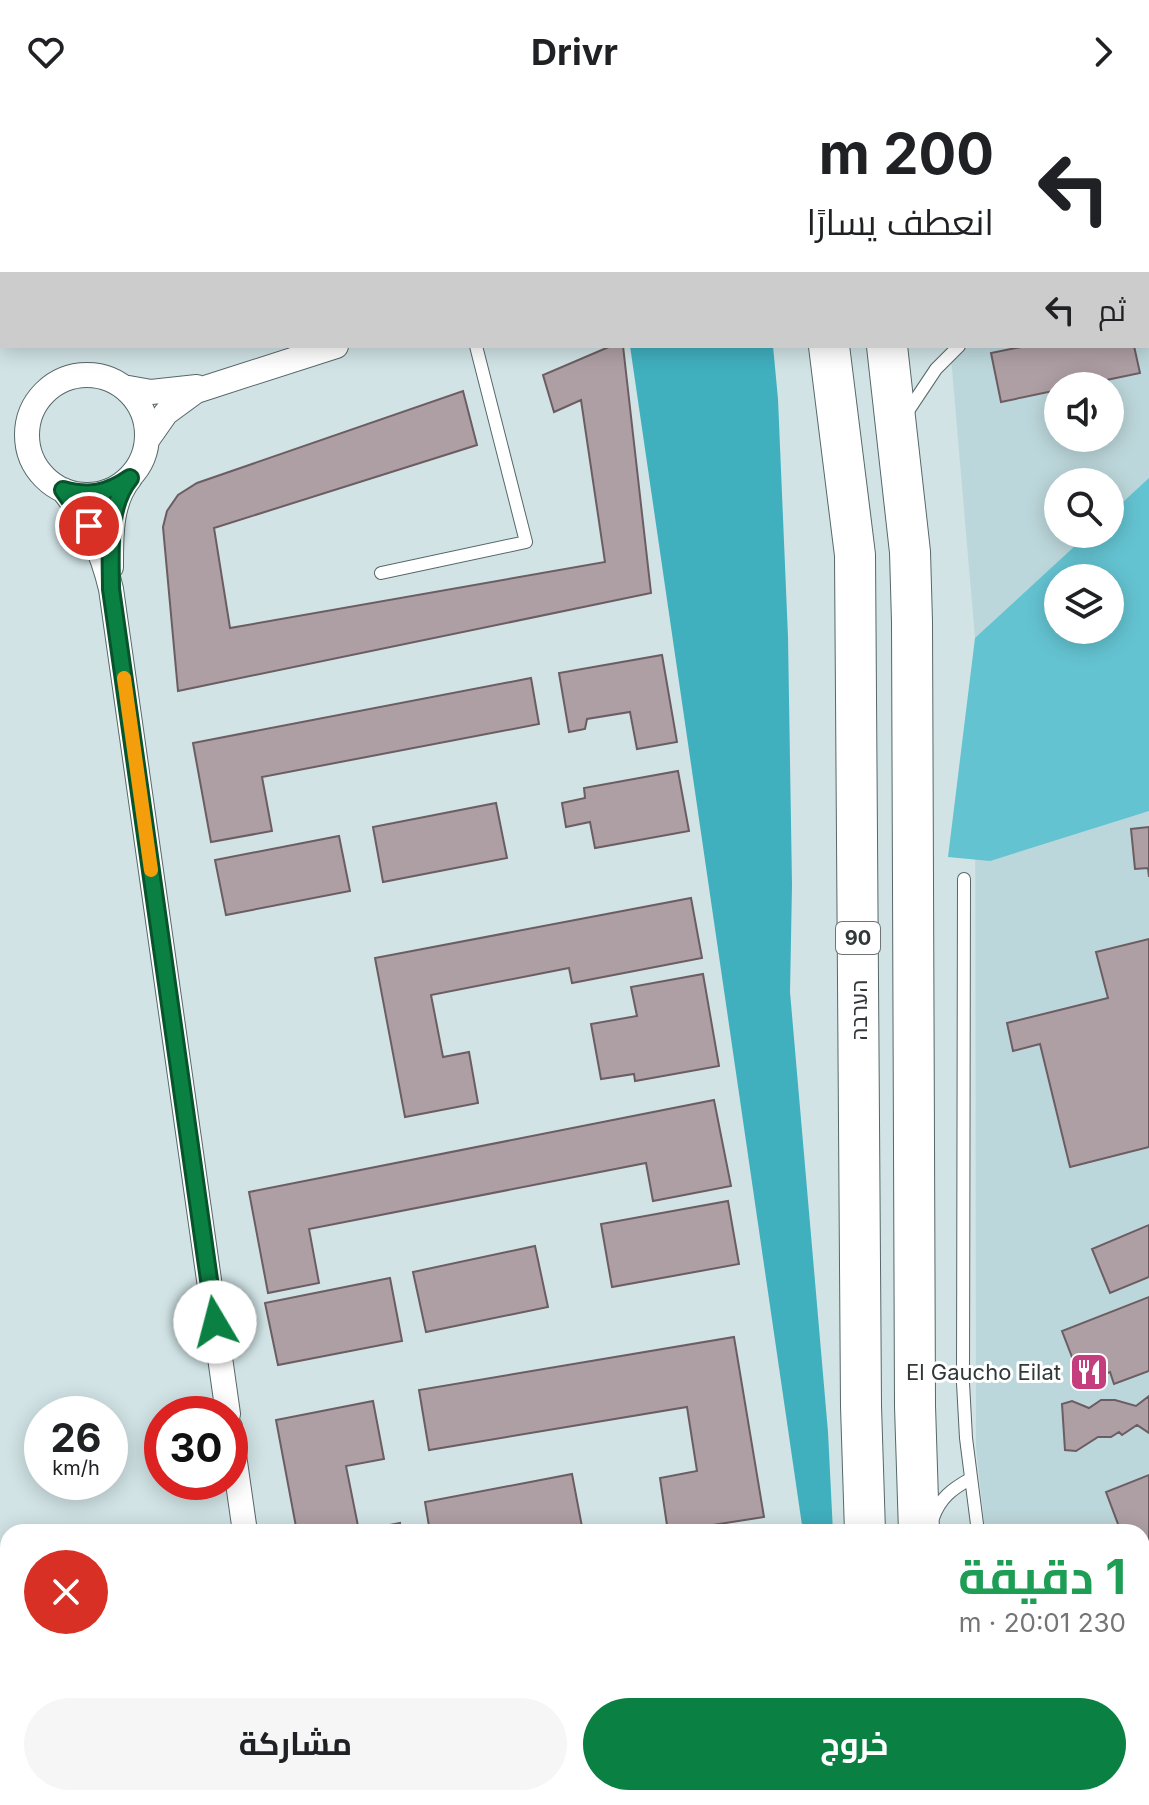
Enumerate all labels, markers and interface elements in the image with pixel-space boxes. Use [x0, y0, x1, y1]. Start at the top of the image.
icon: heart [24, 30, 68, 74]
text: Drivr [531, 30, 618, 74]
icon: forward [1081, 30, 1125, 74]
text: 200 m [819, 120, 994, 188]
icon: left [1022, 136, 1126, 240]
text: انعطف يسارًا [806, 200, 994, 244]
icon: left [1038, 288, 1082, 332]
text: ثم [1098, 292, 1126, 328]
map controls [1044, 372, 1124, 644]
button: sound [1044, 372, 1124, 452]
button: search [1044, 468, 1124, 548]
pin [55, 492, 123, 560]
icon: arrive [67, 504, 111, 548]
button: layers [1044, 564, 1124, 644]
road number: 90 [836, 922, 880, 954]
street label: הערבה [846, 980, 872, 1040]
position arrow [173, 1280, 257, 1364]
restaurant icon: El Gaucho Eilat [1068, 1351, 1110, 1393]
place label: El Gaucho Eilat [906, 1359, 1061, 1385]
speed limit sign: 30 [144, 1396, 248, 1500]
text: 26 [50, 1413, 102, 1462]
text: km/h [52, 1456, 100, 1480]
text: 1 دقيقة [958, 1547, 1126, 1606]
button: close [24, 1550, 108, 1634]
text: 230 m · 20:01 [959, 1607, 1126, 1638]
button: مشاركة [24, 1698, 567, 1790]
button: خروج [583, 1698, 1126, 1790]

